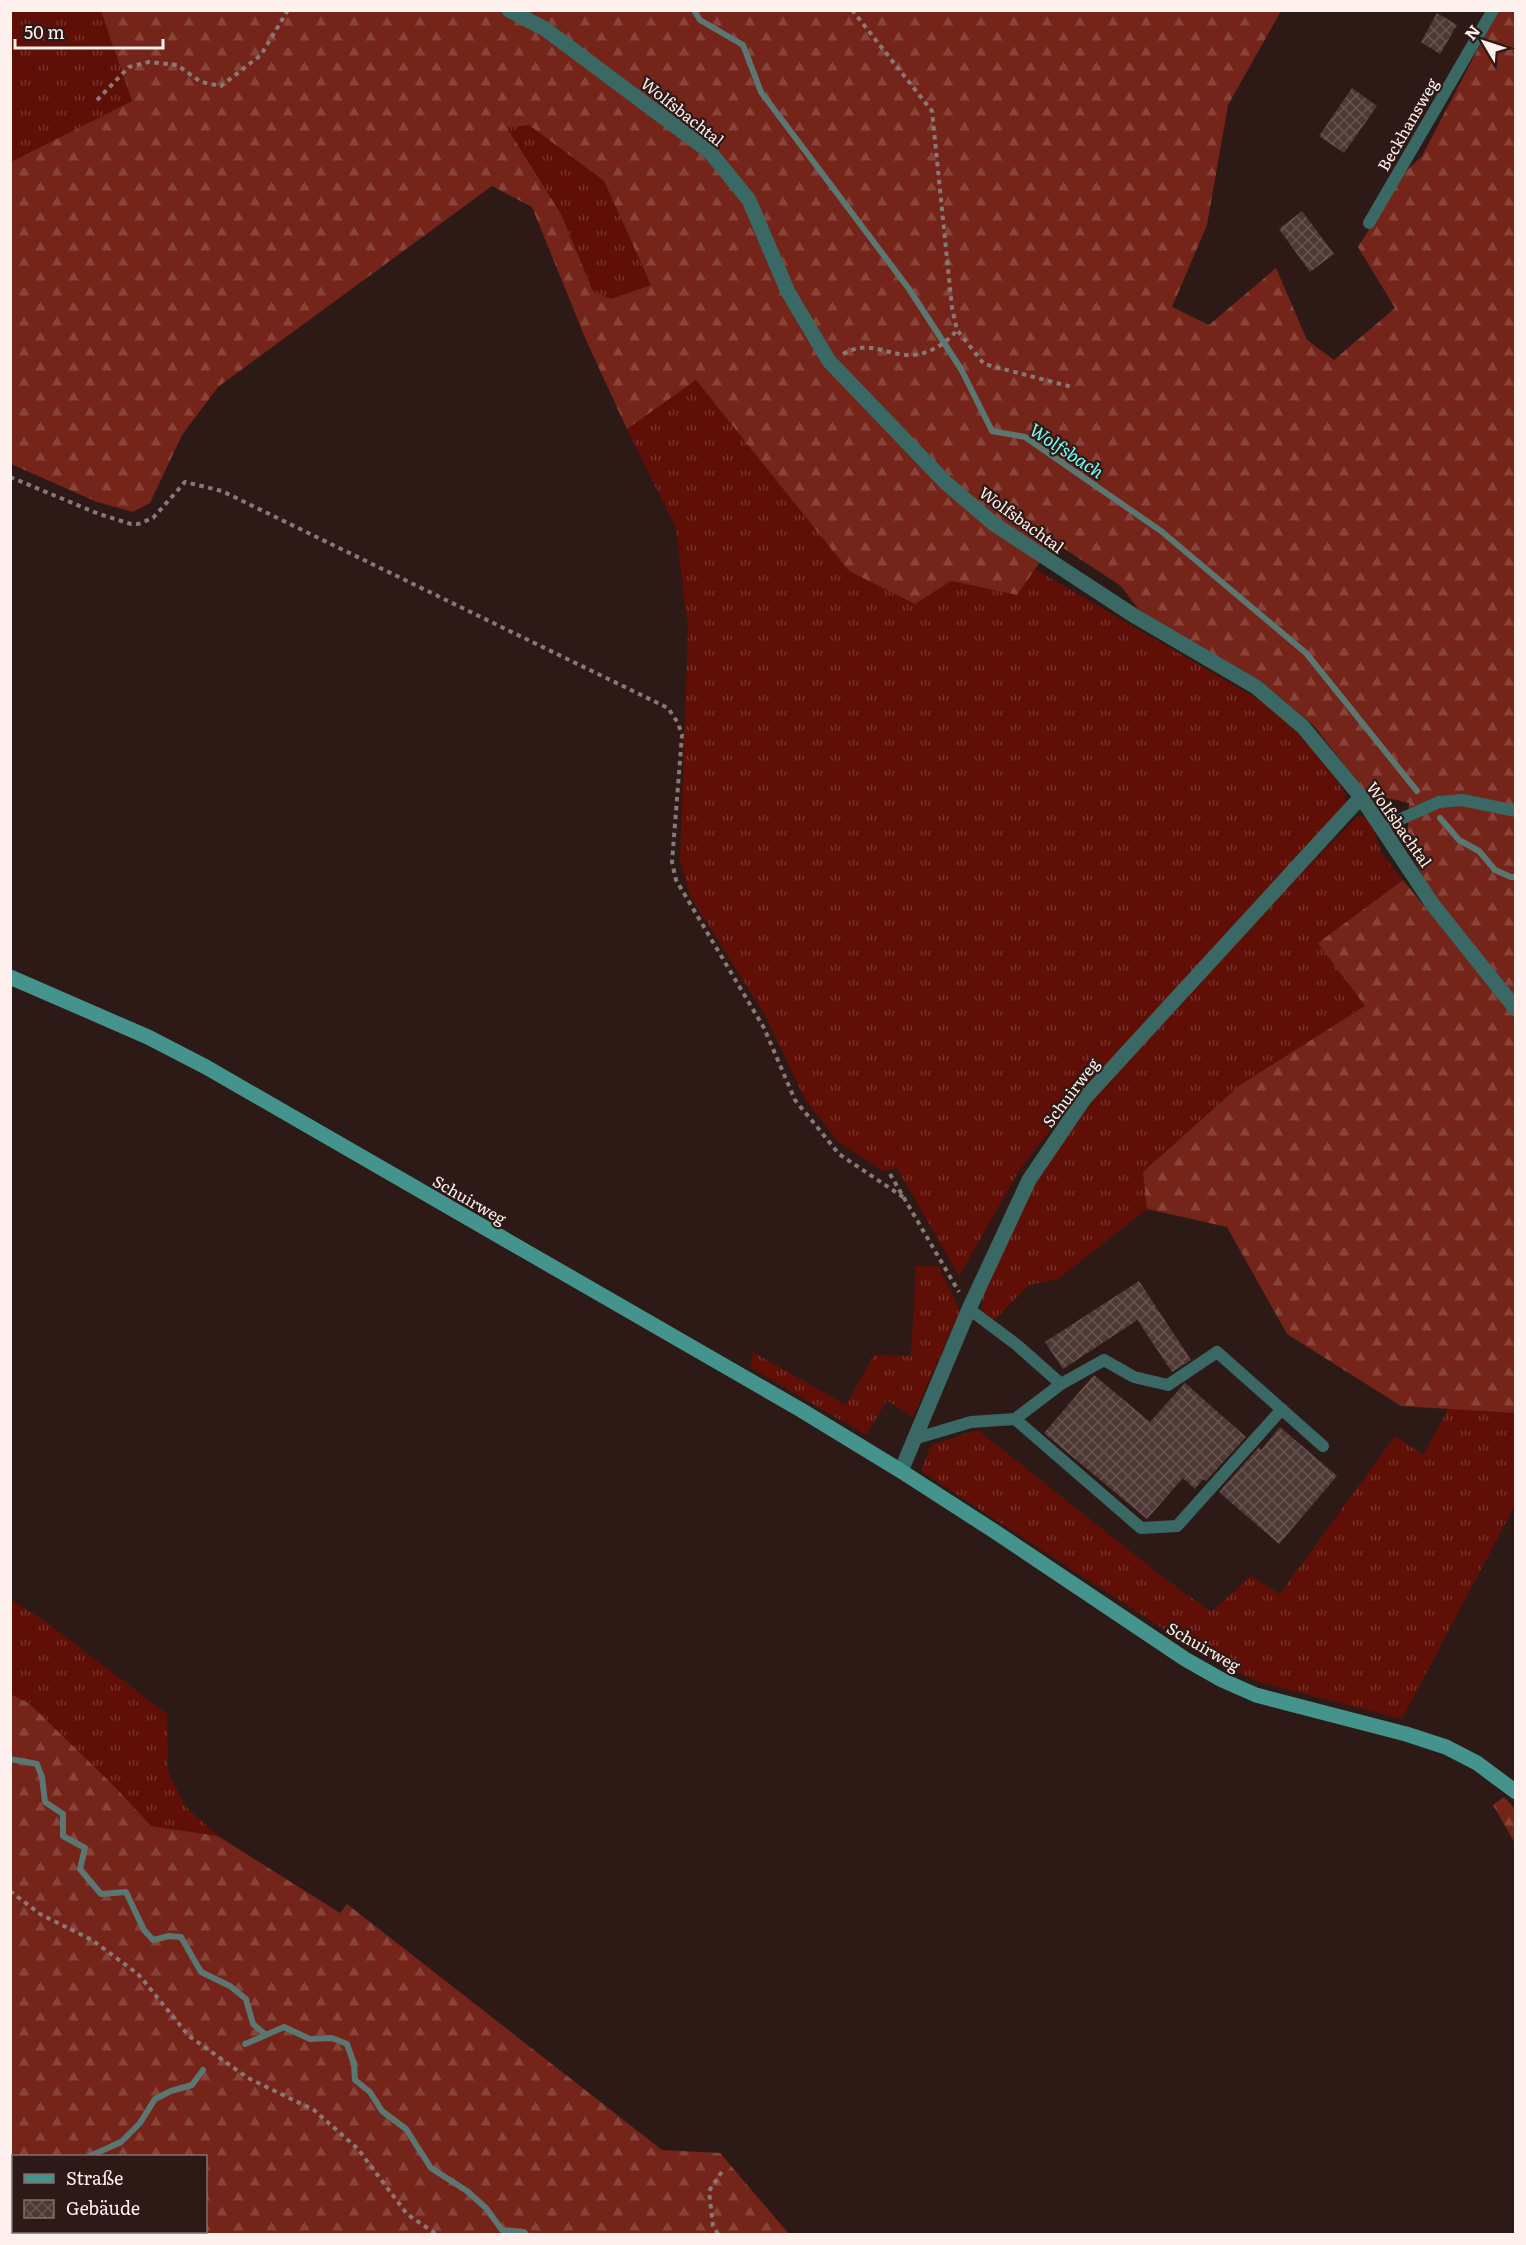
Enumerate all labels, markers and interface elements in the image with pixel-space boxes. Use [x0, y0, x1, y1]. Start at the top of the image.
scale bar [15, 12, 164, 50]
north arrow [1454, 12, 1514, 72]
text: 50 m [24, 18, 65, 45]
text: N [1458, 19, 1485, 45]
street label: Wolfsbachtal [636, 71, 730, 151]
street label: Beckhansweg [1371, 73, 1443, 175]
water label: Wolfsbach [1024, 416, 1110, 484]
street label: Wolfsbachtal [975, 480, 1069, 558]
street label: Wolfsbachtal [1361, 776, 1439, 872]
street label: Schuirweg [1036, 1052, 1104, 1132]
street label: Schuirweg [429, 1168, 511, 1230]
street label: Schuirweg [1163, 1615, 1245, 1677]
legend [12, 2155, 207, 2233]
text: Straße [66, 2164, 123, 2191]
text: Gebäude [66, 2194, 140, 2221]

